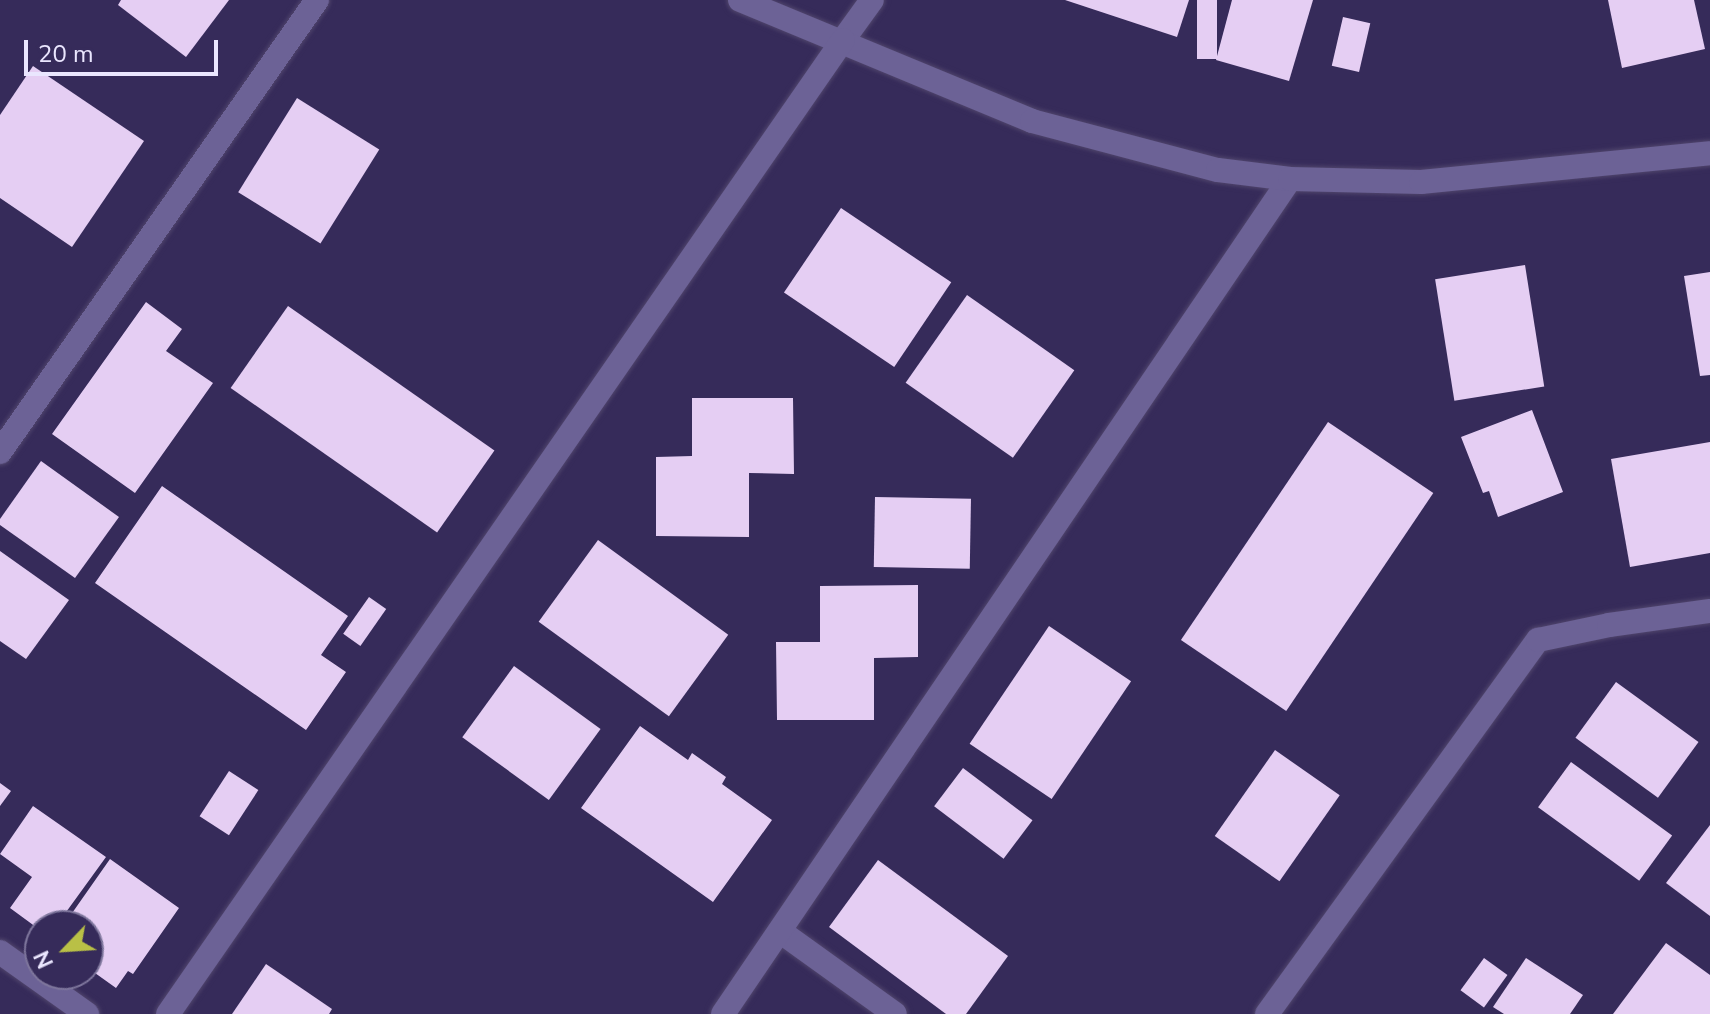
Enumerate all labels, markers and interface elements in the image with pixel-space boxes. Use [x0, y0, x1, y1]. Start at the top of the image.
scale bar [28, 24, 222, 74]
text: 20 m [38, 38, 94, 70]
north arrow [24, 910, 104, 990]
text: N [27, 945, 61, 973]

